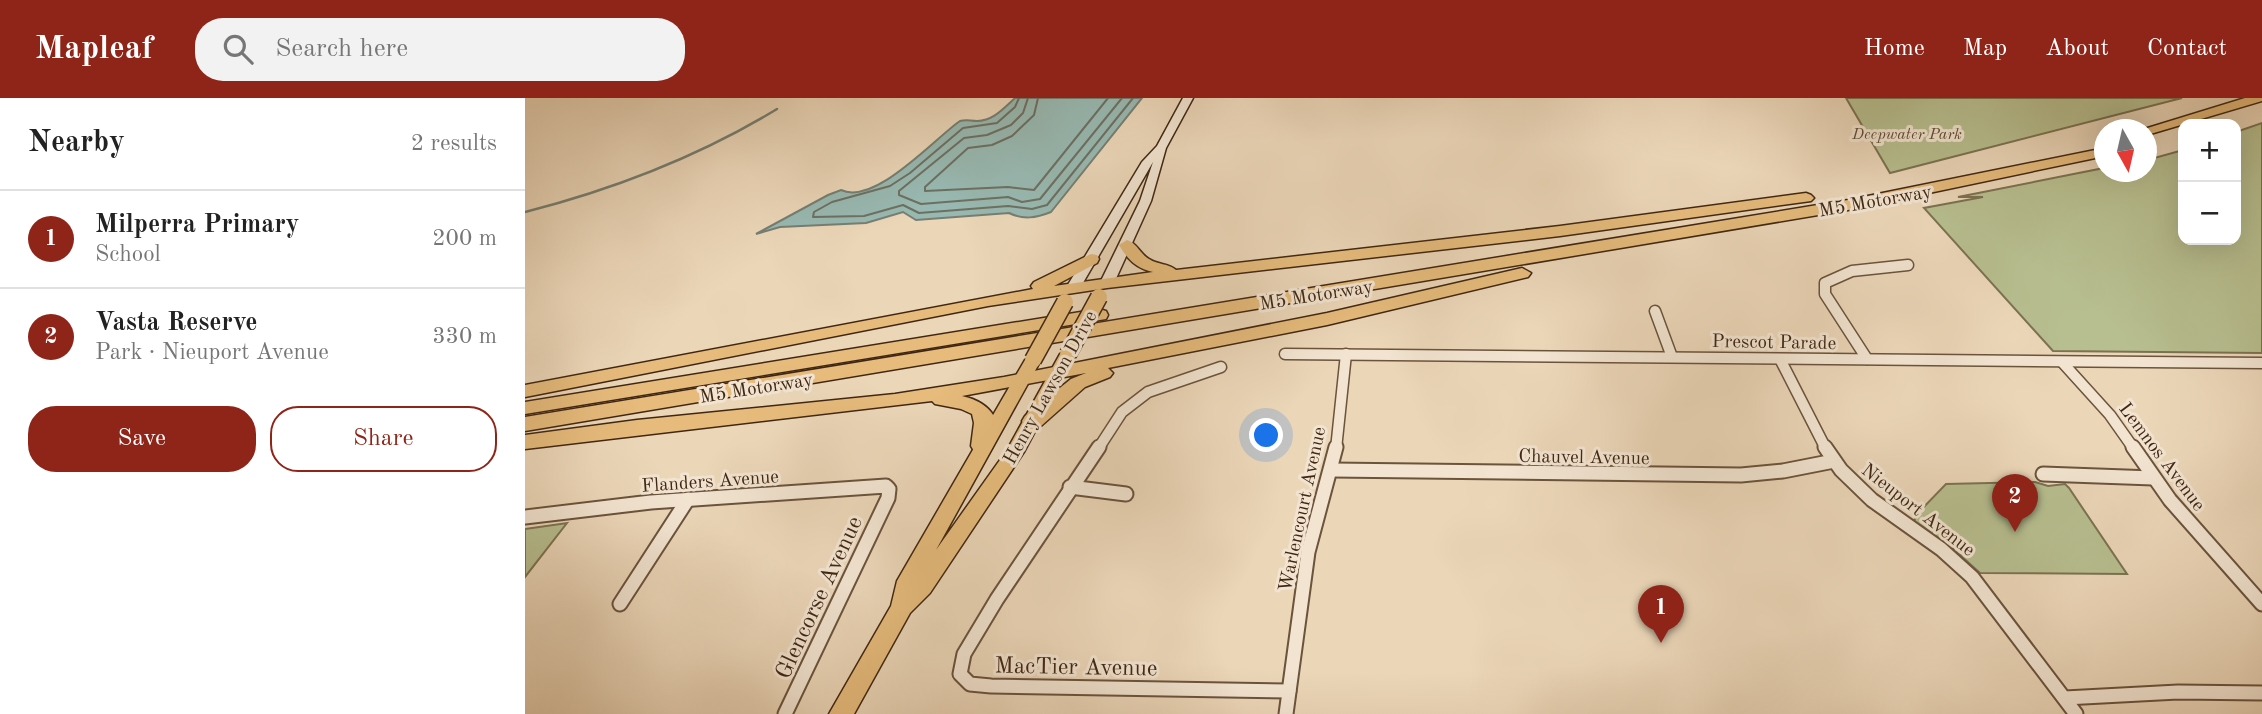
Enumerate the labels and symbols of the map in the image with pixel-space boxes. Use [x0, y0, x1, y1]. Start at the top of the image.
north arrow [2094, 119, 2157, 182]
park label: Deepwater Park [1851, 127, 1962, 143]
street label: M5 Motorway [1817, 183, 1934, 222]
street label: M5 Motorway [1258, 278, 1375, 315]
street label: Henry Lawson Drive [1001, 308, 1101, 468]
street label: Prescot Parade [1711, 333, 1836, 354]
street label: M5 Motorway [698, 371, 815, 408]
street label: Lemnos Avenue [2114, 400, 2208, 515]
your location [1249, 418, 1283, 452]
street label: Warlencourt Avenue [1277, 425, 1330, 594]
street label: Chauvel Avenue [1518, 448, 1650, 469]
street label: Nieuport Avenue [1857, 461, 1978, 561]
street label: Flanders Avenue [641, 468, 780, 497]
pin: 2 [1992, 474, 2038, 532]
street label: Glencorse Avenue [772, 513, 867, 683]
pin: 1 [1638, 585, 1684, 643]
street label: MacTier Avenue [994, 655, 1158, 680]

